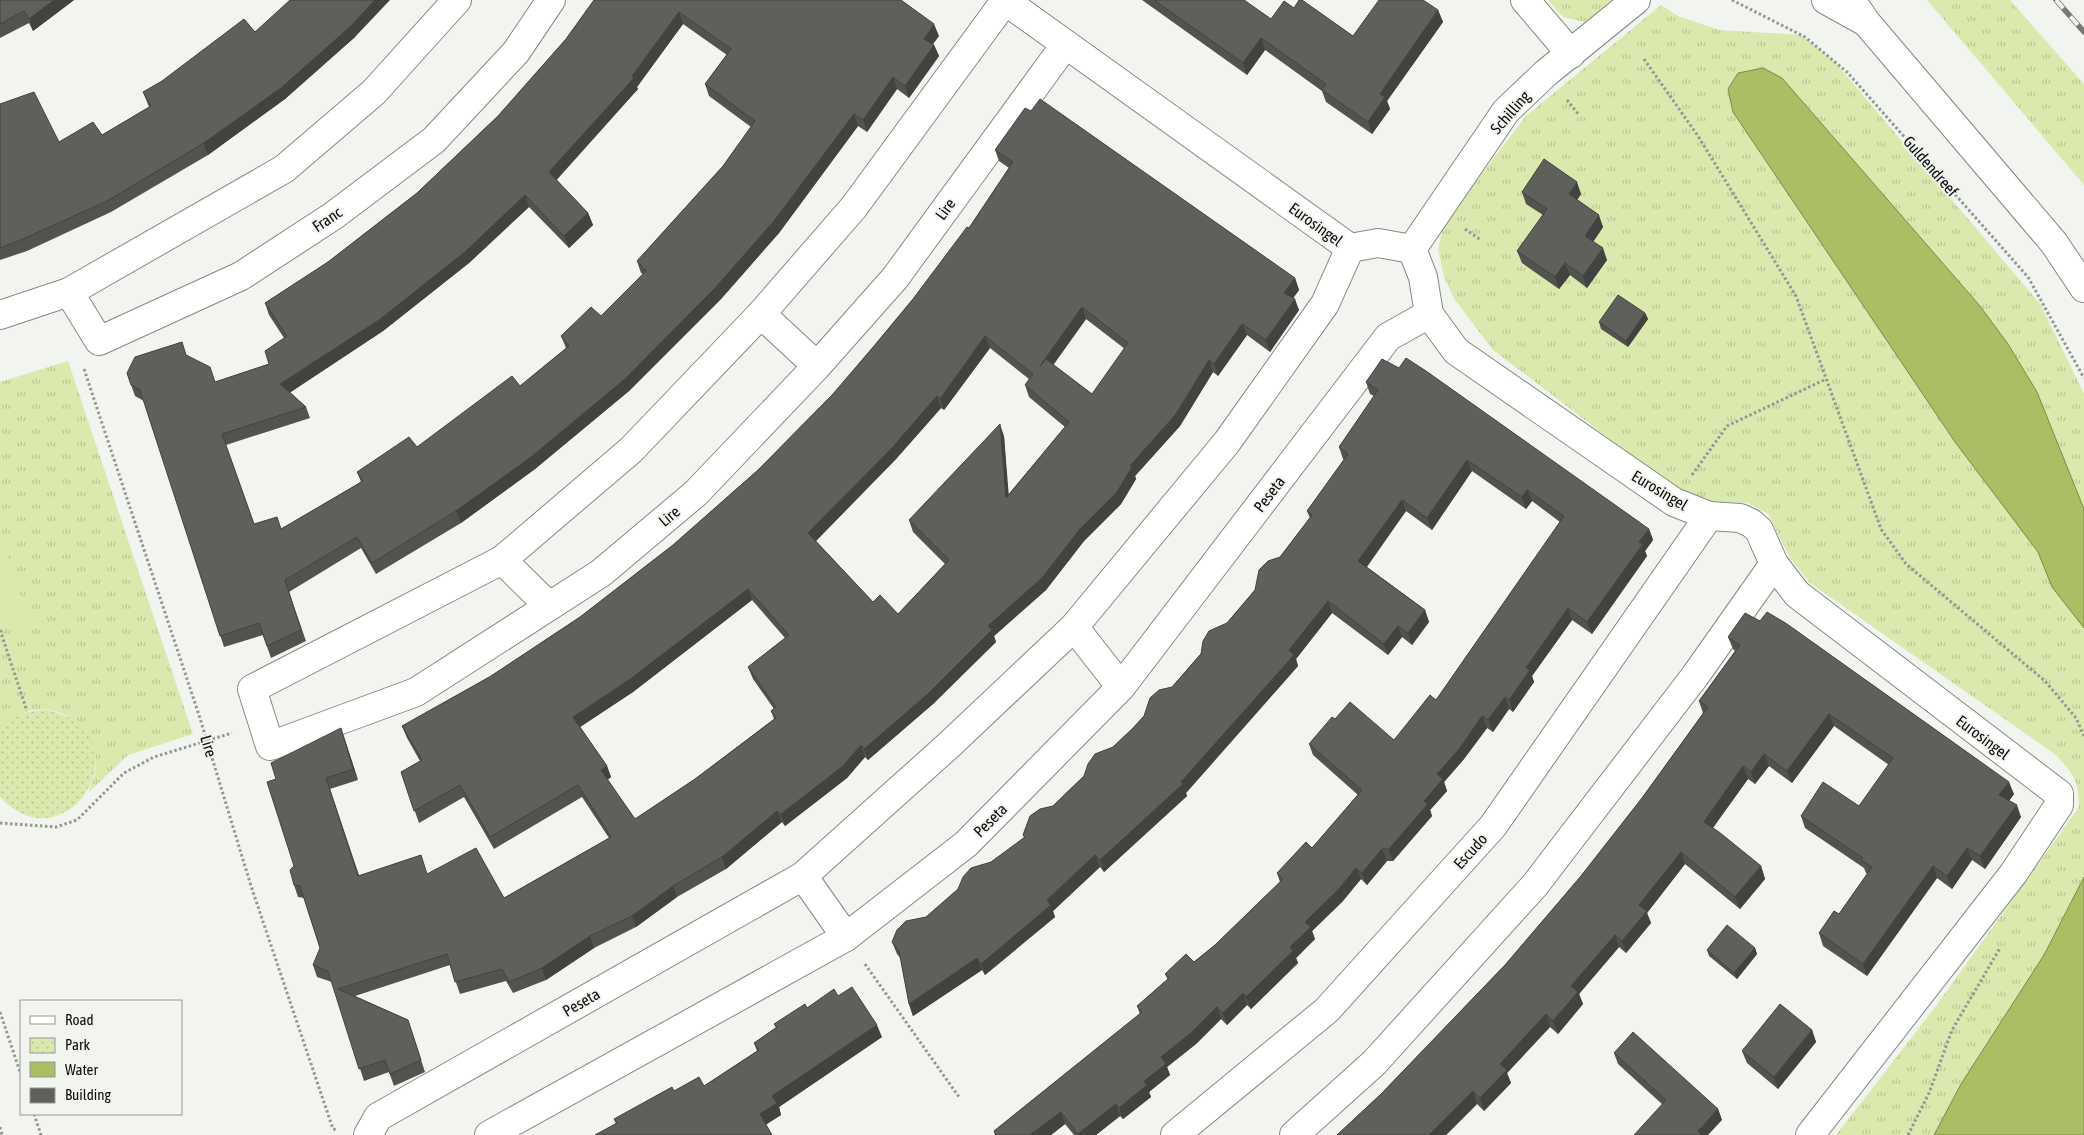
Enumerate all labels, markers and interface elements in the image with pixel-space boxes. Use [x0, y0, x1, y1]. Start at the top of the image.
street label: Schilling [1487, 87, 1534, 138]
street label: Guldendreef [1900, 132, 1962, 200]
street label: Lire [931, 195, 959, 223]
street label: Eurosingel [1285, 199, 1347, 251]
street label: Franc [309, 203, 345, 235]
street label: Eurosingel [1628, 466, 1692, 515]
street label: Peseta [1250, 473, 1288, 515]
street label: Lire [655, 502, 683, 530]
street label: Eurosingel [1952, 711, 2014, 764]
street label: Lire [197, 733, 221, 759]
street label: Peseta [970, 800, 1010, 840]
street label: Escudo [1450, 830, 1490, 872]
street label: Peseta [559, 984, 603, 1020]
legend [20, 1000, 182, 1115]
text: Road [65, 1011, 94, 1028]
text: Park [65, 1036, 90, 1053]
text: Water [65, 1061, 98, 1078]
text: Building [65, 1086, 111, 1103]

